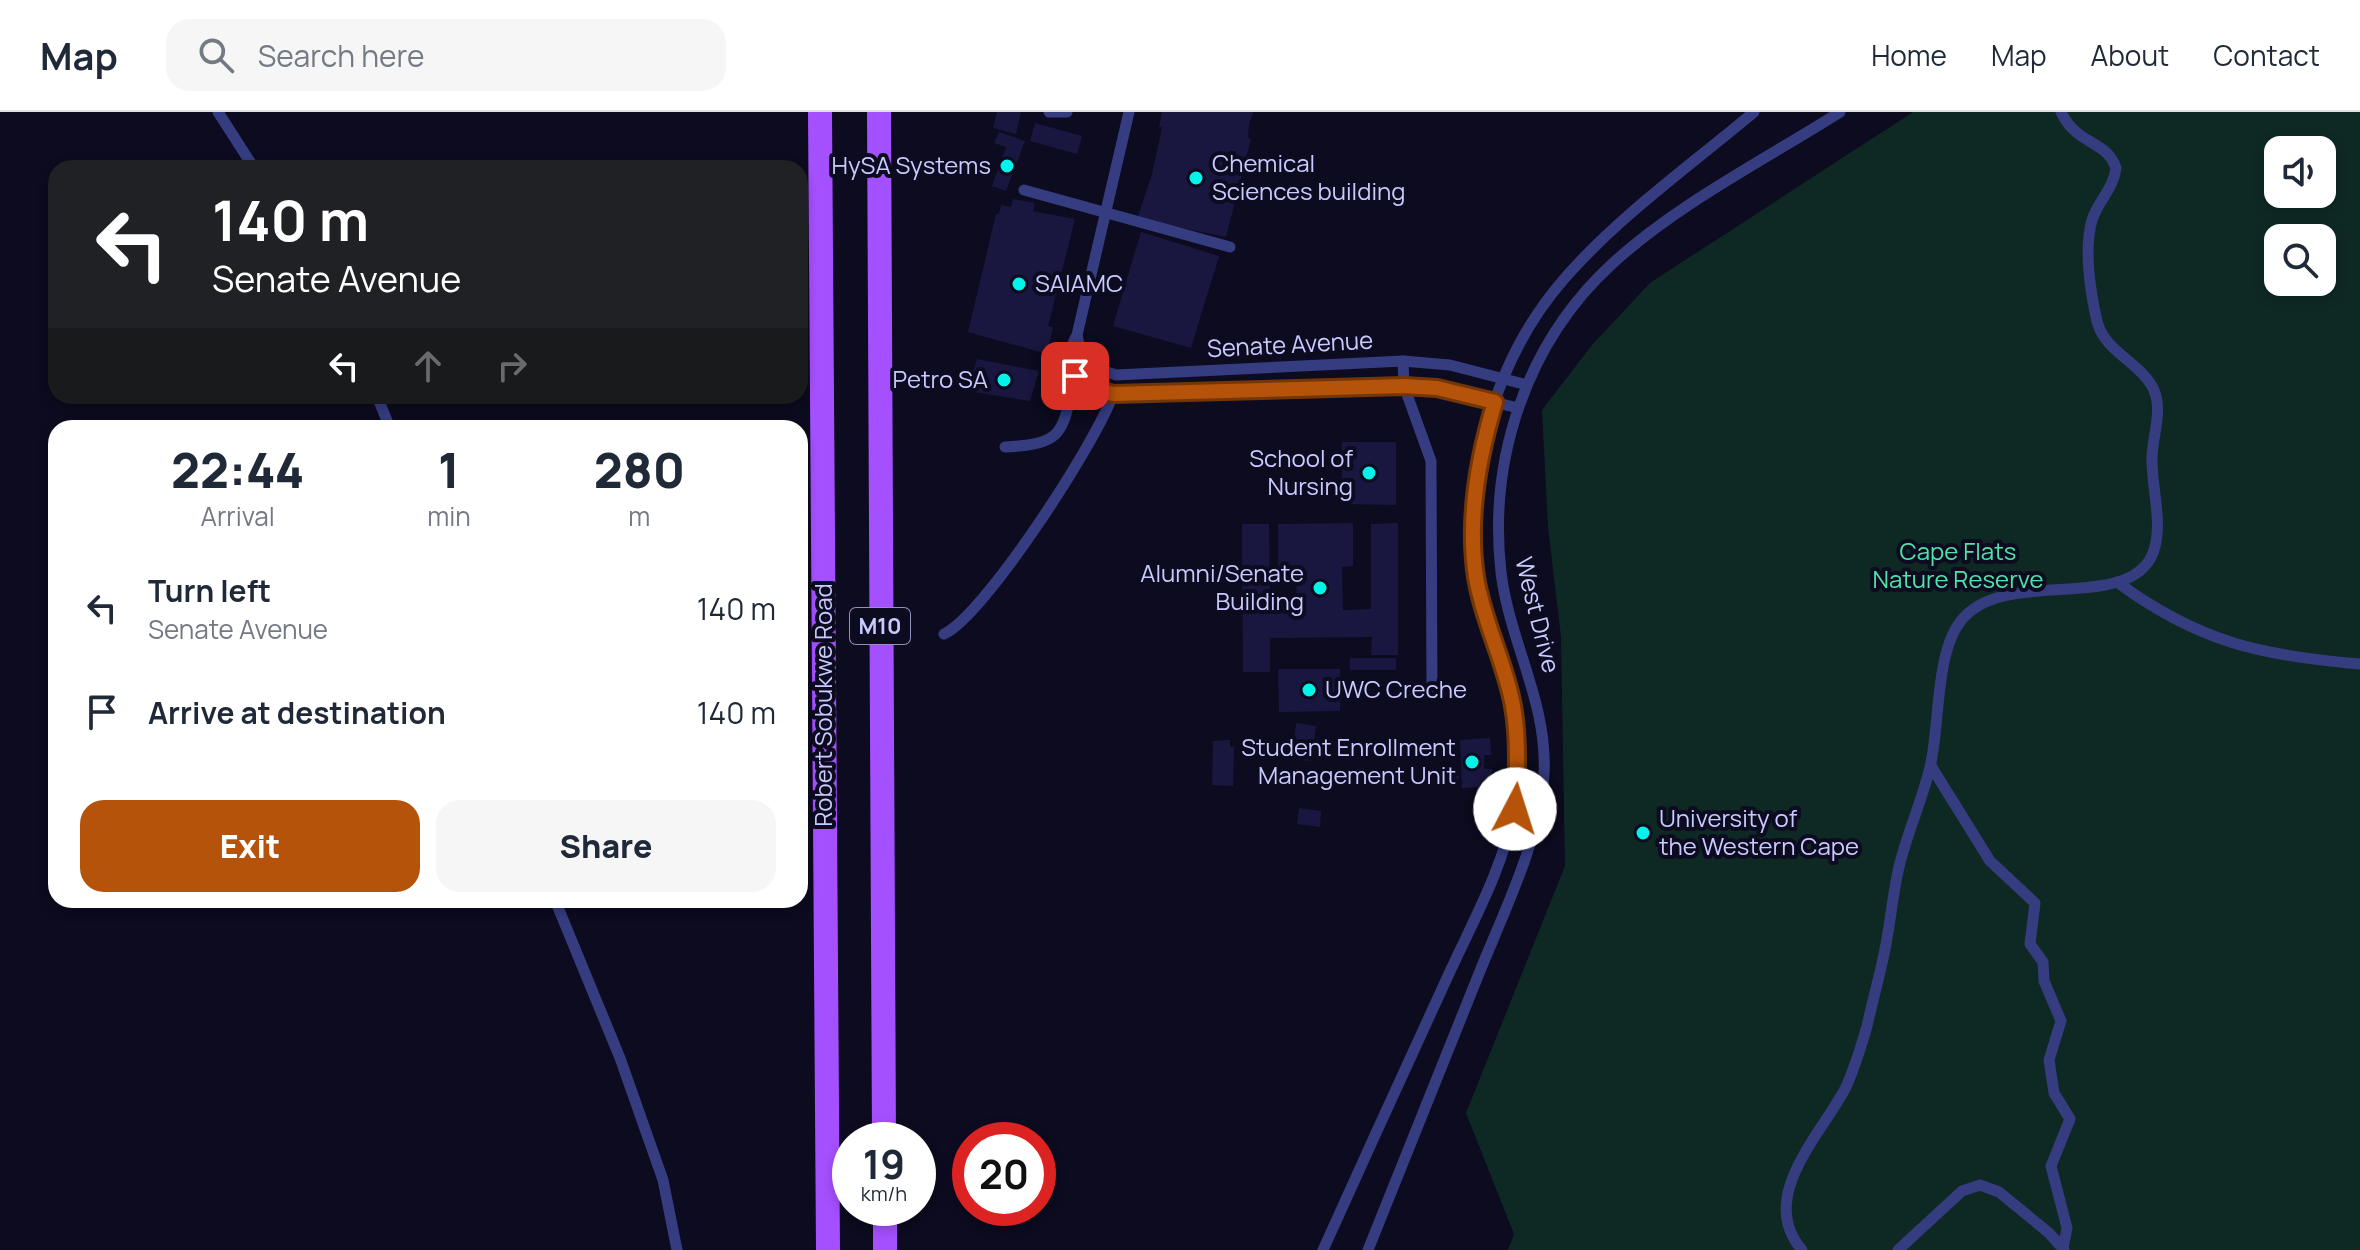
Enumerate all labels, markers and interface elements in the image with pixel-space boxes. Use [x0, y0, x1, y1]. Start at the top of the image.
search box [166, 19, 726, 91]
text: Map [40, 29, 118, 81]
icon: search [194, 33, 238, 77]
text: Search here [258, 35, 425, 76]
text: Home [1871, 36, 1947, 74]
text: Map [1991, 36, 2047, 74]
text: About [2091, 36, 2169, 74]
text: Contact [2213, 36, 2320, 74]
map controls [2264, 136, 2336, 296]
button: sound [2264, 136, 2336, 208]
place label: Chemical Sciences building [1212, 146, 1405, 207]
place label: HySA Systems [832, 148, 991, 181]
marker: HySA Systems [998, 157, 1016, 175]
marker: Chemical Sciences building [1187, 169, 1205, 187]
text: 140 m [212, 181, 369, 258]
icon: left [80, 192, 184, 296]
button: search [2264, 224, 2336, 296]
text: Senate Avenue [212, 254, 461, 303]
place label: SAIAMC [1035, 266, 1123, 299]
marker: SAIAMC [1010, 275, 1028, 293]
street label: Senate Avenue [1206, 323, 1374, 364]
pin [1041, 342, 1109, 410]
icon: left [322, 344, 366, 388]
icon: ahead [406, 344, 450, 388]
icon: right [490, 344, 534, 388]
icon: arrive [1053, 354, 1097, 398]
place label: Petro SA [893, 362, 988, 395]
marker: Petro SA [995, 371, 1013, 389]
text: 22:44 [171, 437, 304, 502]
text: 1 [438, 437, 460, 502]
text: 280 [594, 437, 685, 502]
place label: School of Nursing [1249, 441, 1353, 502]
marker: School of Nursing [1360, 464, 1378, 482]
text: Arrival [200, 498, 275, 534]
text: min [427, 498, 471, 534]
text: m [628, 498, 650, 534]
park label: Cape Flats Nature Reserve [1872, 534, 2044, 595]
street label: West Drive [1508, 553, 1569, 676]
place label: Alumni/Senate Building [1140, 556, 1304, 617]
text: Turn left [148, 570, 271, 611]
marker: Alumni/Senate Building [1311, 579, 1329, 597]
street label: Robert Sobukwe Road [806, 583, 839, 827]
icon: left [80, 586, 124, 630]
text: 140 m [697, 588, 776, 629]
road number: M10 [850, 608, 910, 644]
text: Senate Avenue [148, 611, 328, 647]
place label: UWC Creche [1325, 672, 1467, 705]
marker: UWC Creche [1300, 681, 1318, 699]
icon: arrive [80, 690, 124, 734]
text: Arrive at destination [148, 692, 446, 733]
text: 140 m [697, 692, 776, 733]
place label: Student Enrollment Management Unit [1241, 730, 1456, 791]
marker: Student Enrollment Management Unit [1463, 753, 1481, 771]
position arrow [1473, 767, 1557, 851]
button: Exit [80, 800, 420, 892]
button: Share [436, 800, 776, 892]
place label: University of the Western Cape [1659, 801, 1859, 862]
marker: University of the Western Cape [1634, 824, 1652, 842]
speed limit sign: 20 [952, 1122, 1056, 1226]
text: 19 [863, 1136, 905, 1191]
text: km/h [861, 1180, 907, 1207]

